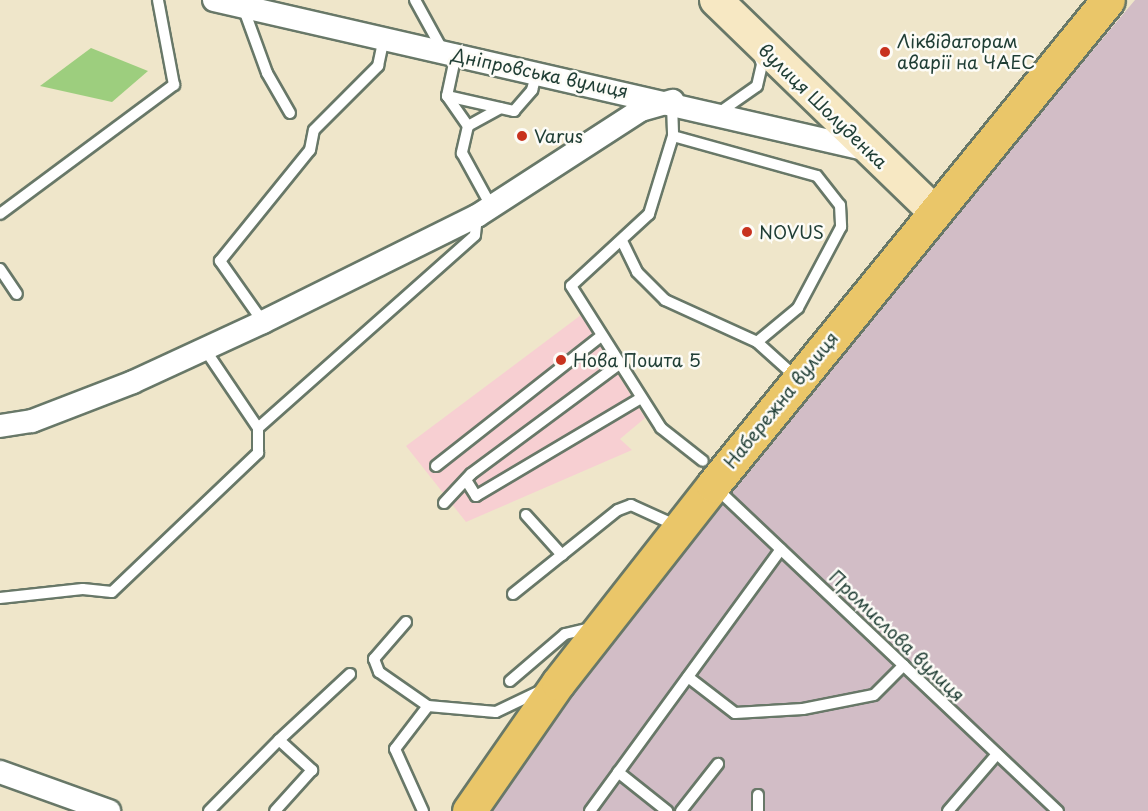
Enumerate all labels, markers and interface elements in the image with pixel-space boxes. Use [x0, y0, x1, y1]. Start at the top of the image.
place label: Ліквідаторам аварії на ЧАЕС [897, 31, 1037, 74]
street label: вулиця Шолуденка [754, 39, 892, 173]
street label: Дніпровська вулиця [449, 44, 631, 102]
marker: Ліквідаторам аварії на ЧАЕС [878, 45, 892, 59]
place label: Varus [534, 125, 583, 147]
marker: Varus [515, 129, 529, 143]
place label: NOVUS [759, 221, 824, 243]
marker: NOVUS [740, 225, 754, 239]
street label: Набережна вулиця [719, 327, 843, 473]
place label: Нова Пошта 5 [573, 349, 702, 371]
marker: Нова Пошта 5 [554, 353, 568, 367]
street label: Промислова вулиця [825, 566, 969, 706]

